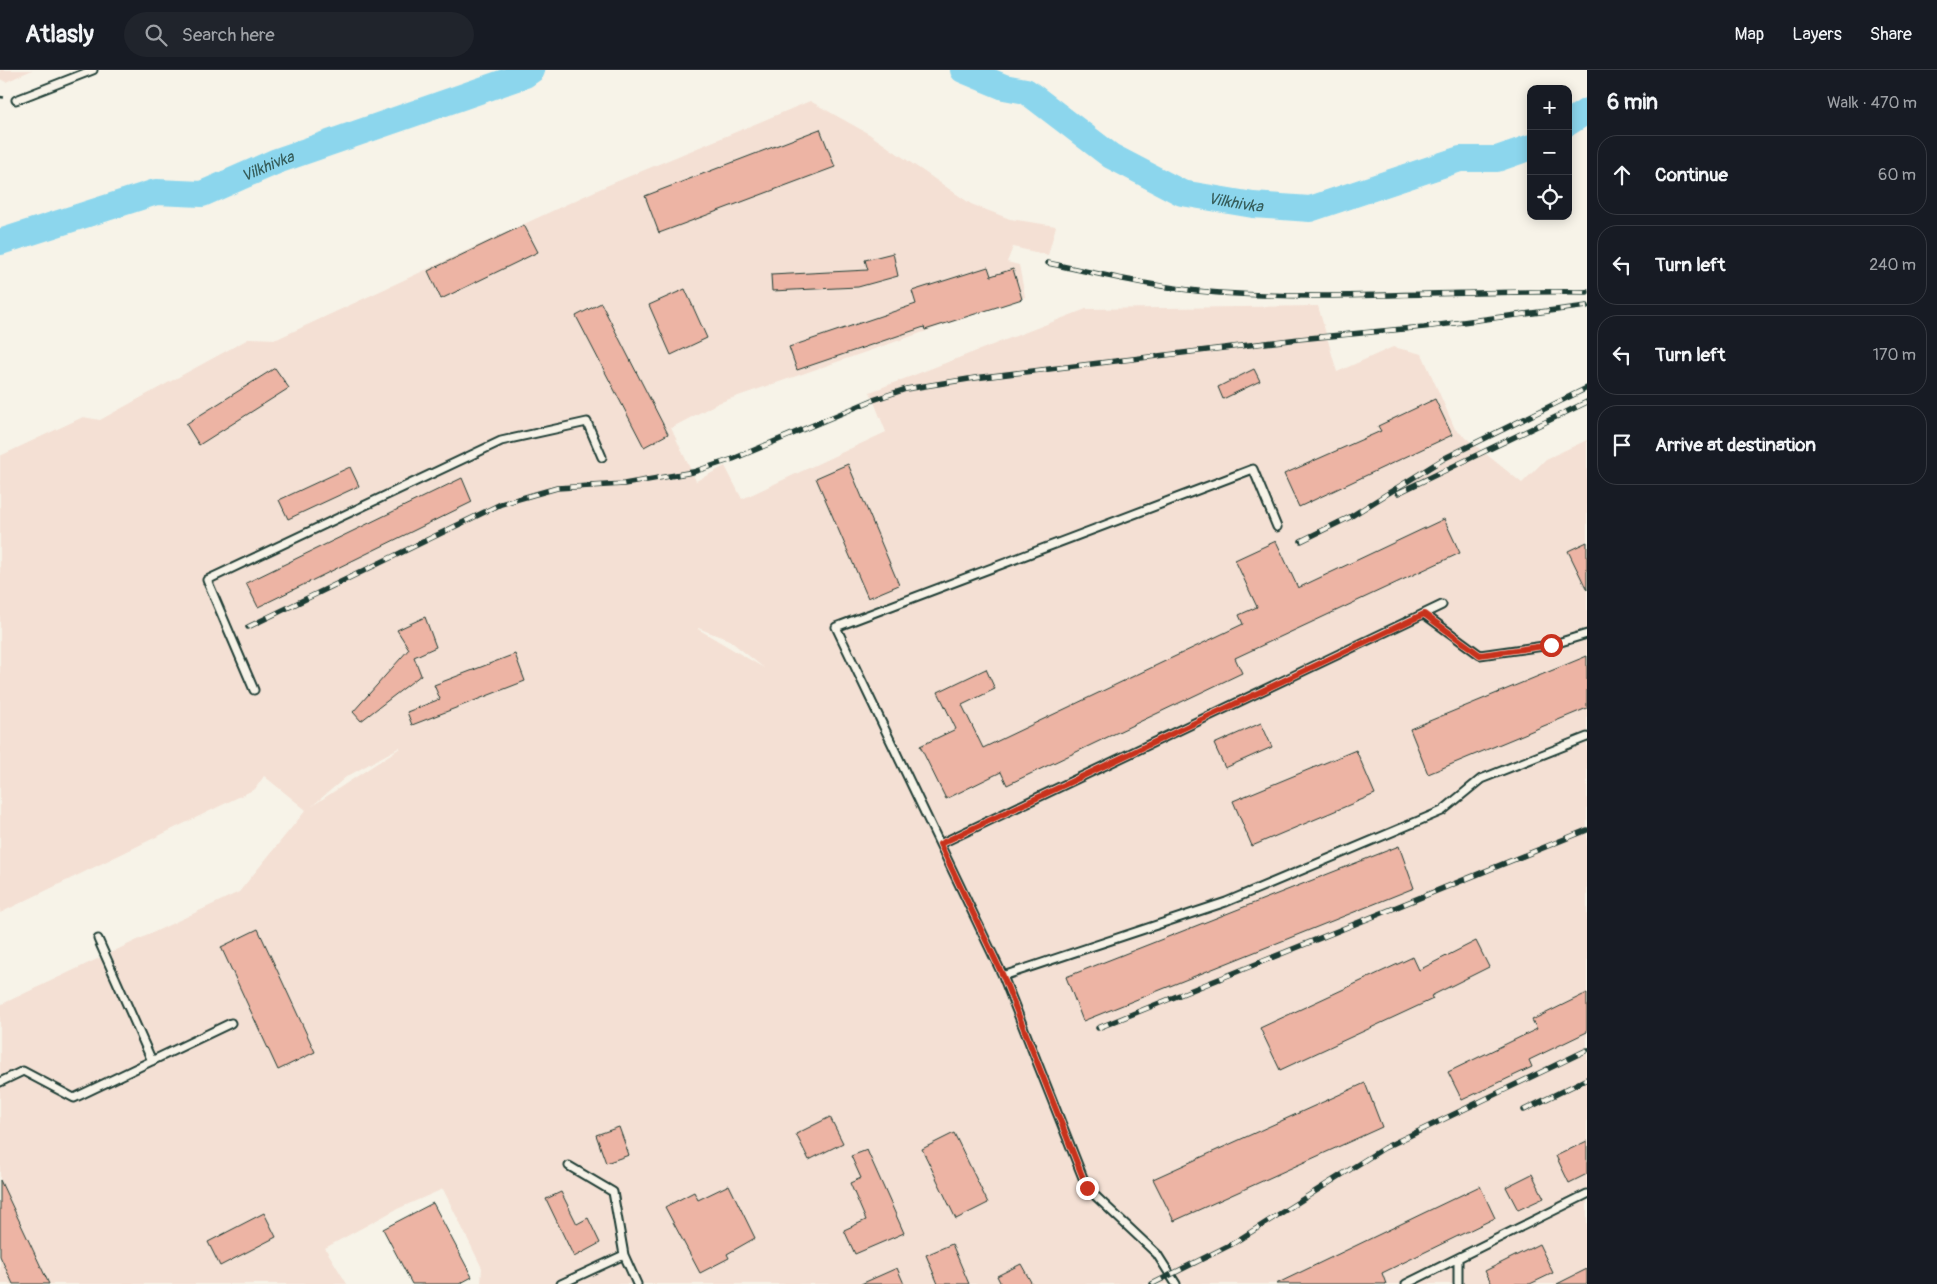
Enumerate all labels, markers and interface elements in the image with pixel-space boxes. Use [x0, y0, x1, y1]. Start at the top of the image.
search box [124, 12, 474, 57]
text: Atlasly [25, 20, 94, 49]
icon: search [142, 21, 170, 49]
text: Search here [182, 23, 275, 47]
text: Map [1735, 23, 1764, 46]
text: Layers [1792, 23, 1842, 46]
text: Share [1870, 23, 1912, 46]
map controls [1527, 85, 1572, 220]
button: + [1527, 85, 1572, 130]
text: 6 min [1607, 89, 1658, 116]
text: Walk · 470 m [1827, 93, 1917, 113]
button: − [1527, 130, 1572, 175]
water label: Vilkhivka [238, 146, 298, 187]
icon: ahead [1608, 161, 1636, 189]
text: Continue [1655, 163, 1728, 187]
text: 60 m [1878, 165, 1916, 185]
button: locate [1527, 175, 1572, 220]
water label: Vilkhivka [1206, 189, 1265, 217]
icon: left [1608, 251, 1636, 279]
text: Turn left [1655, 253, 1725, 277]
text: 240 m [1869, 255, 1916, 275]
icon: left [1608, 341, 1636, 369]
text: Turn left [1655, 343, 1725, 367]
text: 170 m [1873, 345, 1916, 365]
icon: arrive [1608, 431, 1636, 459]
text: Arrive at destination [1655, 433, 1816, 457]
route start [1540, 634, 1563, 657]
route end [1076, 1177, 1099, 1200]

